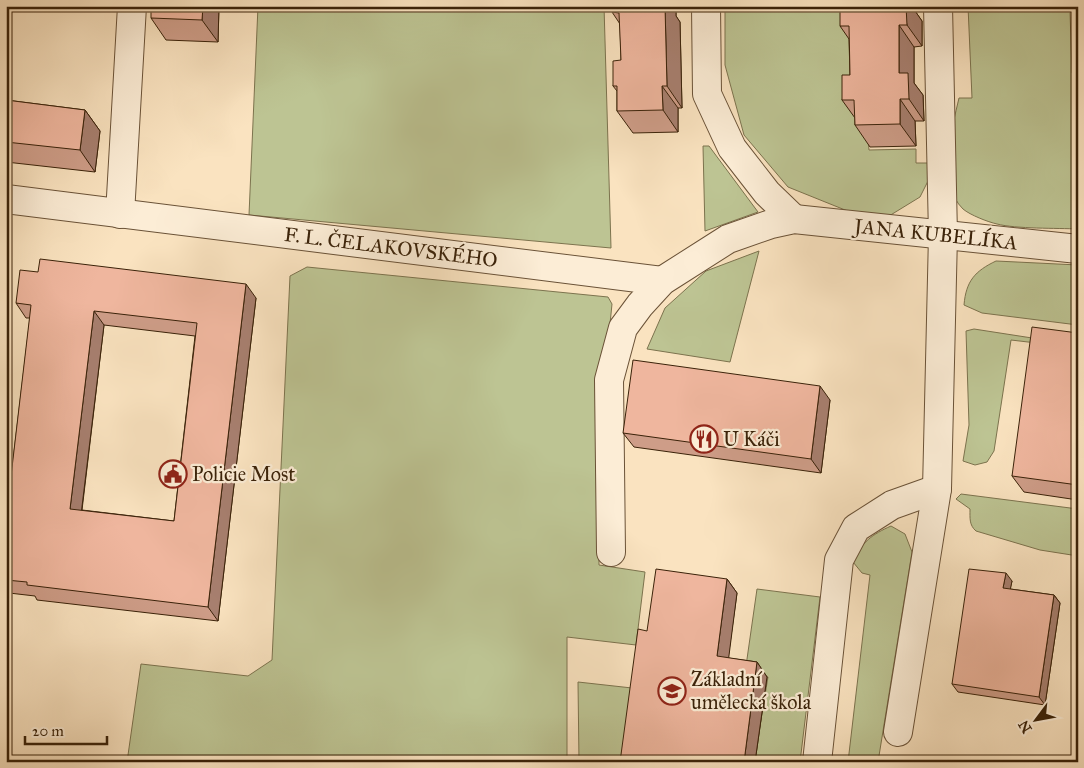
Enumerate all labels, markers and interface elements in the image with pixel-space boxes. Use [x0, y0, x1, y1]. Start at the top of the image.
street label: JANA KUBELÍKA [851, 211, 1020, 256]
street label: F. L. ČELAKOVSKÉHO [283, 220, 499, 272]
restaurant icon: U Káči [689, 424, 719, 454]
place label: U Káči [723, 427, 780, 451]
public building icon: Policie Most [158, 459, 188, 489]
place label: Policie Most [192, 462, 295, 486]
place label: Základní umělecká škola [691, 667, 812, 714]
school or university icon: Základní umělecká škola [657, 676, 687, 706]
north arrow [1012, 696, 1062, 746]
scale bar [25, 713, 108, 745]
text: N [1015, 717, 1036, 736]
text: 20 m [32, 722, 64, 740]

